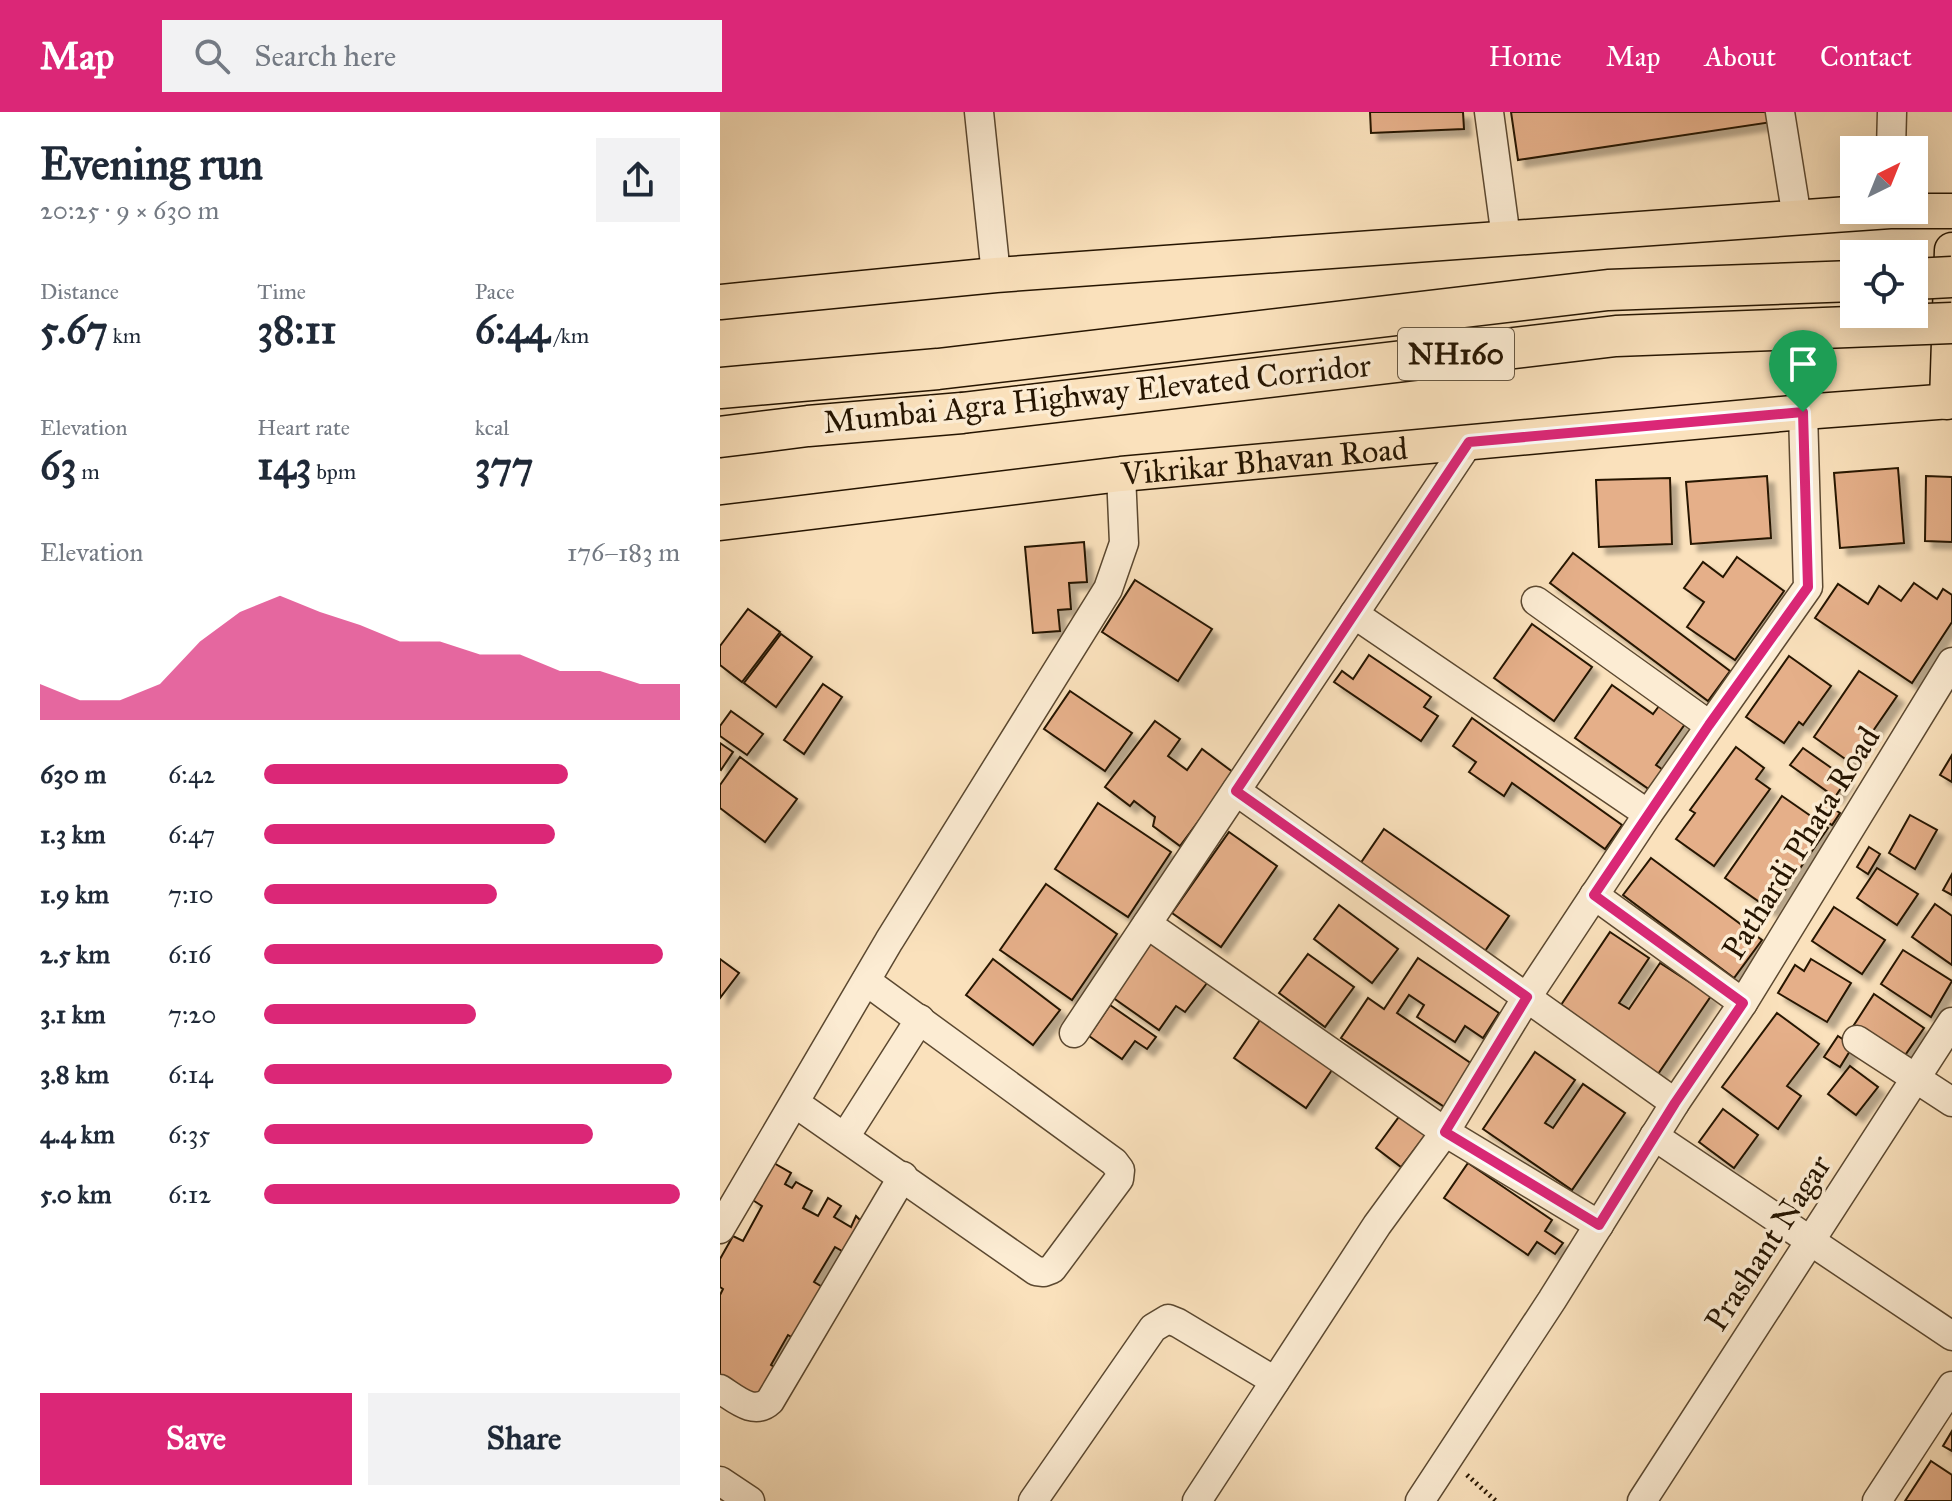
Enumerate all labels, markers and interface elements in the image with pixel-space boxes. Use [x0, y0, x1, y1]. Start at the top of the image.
search box [162, 20, 722, 92]
text: Map [40, 33, 114, 79]
icon: search [190, 34, 234, 78]
text: Search here [254, 38, 396, 74]
text: Home [1489, 39, 1562, 74]
text: Map [1606, 39, 1660, 74]
text: About [1704, 39, 1776, 74]
text: Contact [1820, 39, 1912, 74]
north arrow [1840, 136, 1928, 224]
map controls [1840, 136, 1928, 328]
text: Evening run [40, 137, 263, 191]
button: share [596, 138, 680, 222]
text: 20:25 · 9 × 630 m [40, 194, 219, 226]
button: locate [1840, 240, 1928, 328]
text: Distance [40, 278, 119, 305]
text: Time [257, 278, 306, 305]
text: Pace [475, 278, 515, 305]
text: 5.67 [40, 305, 108, 354]
text: 38:11 [257, 305, 336, 354]
text: 6:44 [475, 305, 550, 354]
text: km [108, 322, 141, 349]
text: /km [550, 322, 589, 349]
road number: NH160 [1398, 328, 1514, 380]
pin [1769, 330, 1837, 412]
icon: arrive [1781, 342, 1825, 386]
street label: Mumbai Agra Highway Elevated Corridor [821, 346, 1373, 442]
text: Elevation [40, 414, 127, 441]
text: Heart rate [257, 414, 350, 441]
text: kcal [475, 414, 509, 441]
street label: Vikrikar Bhavan Road [1119, 429, 1409, 493]
text: 63 [40, 441, 77, 490]
text: 143 [257, 441, 311, 490]
text: 377 [475, 441, 533, 490]
text: m [77, 458, 100, 485]
text: bpm [311, 458, 356, 485]
text: Elevation [40, 536, 143, 568]
text: 176–183 m [567, 536, 680, 568]
street label: Pathardi Phata Road [1714, 719, 1888, 967]
text: 630 m [40, 758, 106, 790]
text: 6:42 [168, 758, 215, 790]
text: 1.3 km [40, 818, 106, 850]
text: 6:47 [168, 818, 215, 850]
text: 1.9 km [40, 878, 109, 910]
text: 7:10 [168, 878, 214, 910]
text: 2.5 km [40, 938, 110, 970]
text: 6:16 [168, 938, 211, 970]
text: 3.1 km [40, 998, 106, 1030]
text: 7:20 [168, 998, 216, 1030]
text: 3.8 km [40, 1058, 109, 1090]
text: 6:14 [168, 1058, 213, 1090]
text: 4.4 km [40, 1118, 115, 1150]
text: 6:35 [168, 1118, 210, 1150]
street label: Prashant Nagar [1697, 1148, 1839, 1338]
text: 5.0 km [40, 1178, 112, 1210]
text: 6:12 [168, 1178, 211, 1210]
button: Save [40, 1393, 352, 1485]
button: Share [368, 1393, 680, 1485]

